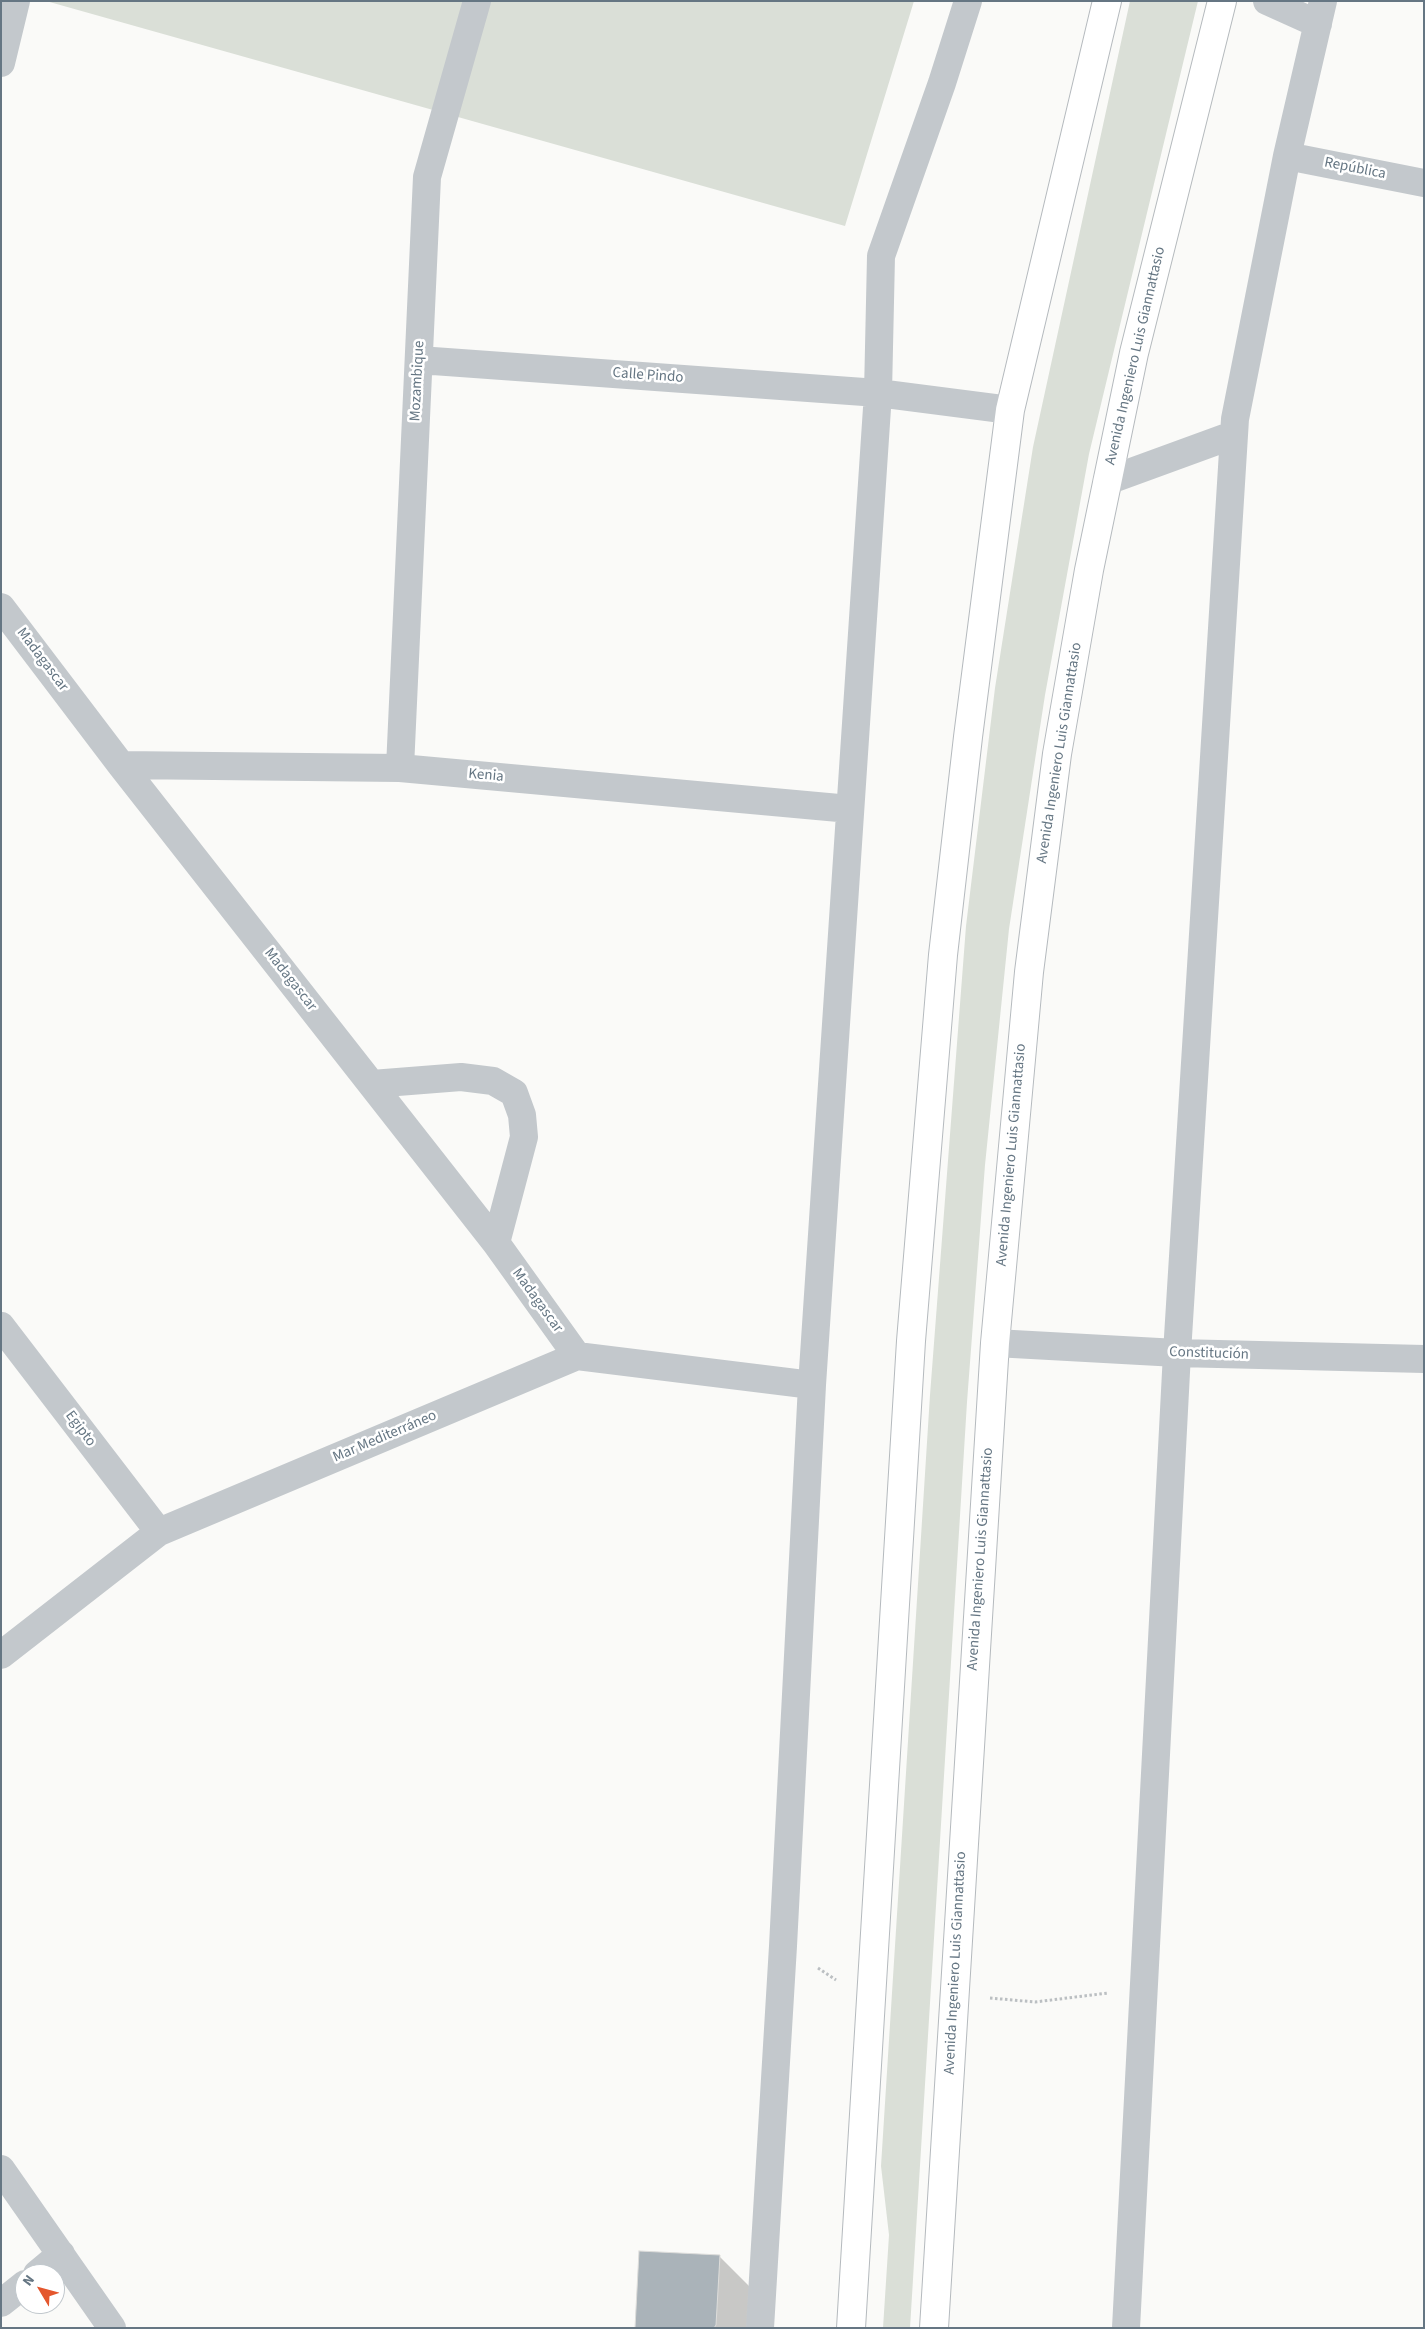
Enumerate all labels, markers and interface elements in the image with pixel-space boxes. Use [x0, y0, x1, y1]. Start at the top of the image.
street label: República [1323, 154, 1387, 184]
street label: Avenida Ingeniero Luis Giannattasio [1102, 245, 1170, 467]
street label: Mozambique [407, 340, 429, 422]
street label: Calle Pindo [612, 365, 684, 387]
street label: Madagascar [12, 625, 72, 695]
street label: Avenida Ingeniero Luis Giannattasio [1034, 641, 1086, 865]
street label: Kenia [468, 765, 504, 787]
street label: Madagascar [260, 945, 320, 1015]
street label: Avenida Ingeniero Luis Giannattasio [993, 1043, 1031, 1267]
street label: Madagascar [508, 1265, 566, 1337]
street label: Constitución [1169, 1344, 1249, 1364]
street label: Mar Mediterráneo [331, 1407, 439, 1467]
street label: Egipto [61, 1408, 99, 1450]
street label: Avenida Ingeniero Luis Giannattasio [964, 1447, 998, 1671]
street label: Avenida Ingeniero Luis Giannattasio [941, 1851, 971, 2075]
north arrow [15, 2264, 65, 2314]
text: N [18, 2271, 40, 2290]

